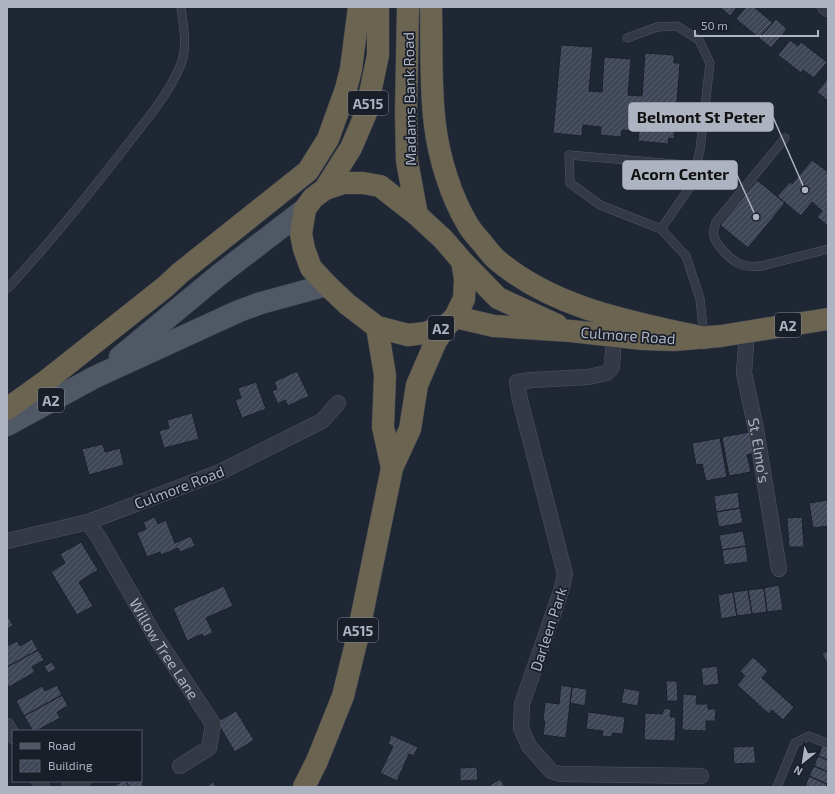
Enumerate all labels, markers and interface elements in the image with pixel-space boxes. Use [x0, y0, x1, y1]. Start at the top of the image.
scale bar [695, 12, 818, 38]
text: 50 m [701, 18, 728, 32]
street label: Madams Bank Road [399, 32, 419, 166]
road number: A515 [348, 91, 388, 115]
callout: Belmont St Peter [629, 103, 773, 131]
text: Belmont St Peter [637, 107, 765, 126]
callout: Acorn Center [623, 161, 737, 189]
text: Acorn Center [631, 164, 729, 183]
road number: A2 [775, 313, 801, 337]
road number: A2 [428, 316, 454, 340]
street label: Culmore Road [580, 323, 676, 347]
road number: A2 [38, 388, 64, 412]
street label: St. Elmo's [745, 416, 774, 484]
street label: Culmore Road [131, 462, 227, 512]
street label: Darleen Park [526, 584, 570, 673]
street label: Willow Tree Lane [126, 595, 203, 702]
road number: A515 [338, 618, 378, 642]
legend [12, 730, 142, 782]
text: Road [48, 738, 76, 752]
north arrow [783, 742, 823, 782]
text: Building [48, 758, 93, 772]
text: N [791, 763, 804, 779]

